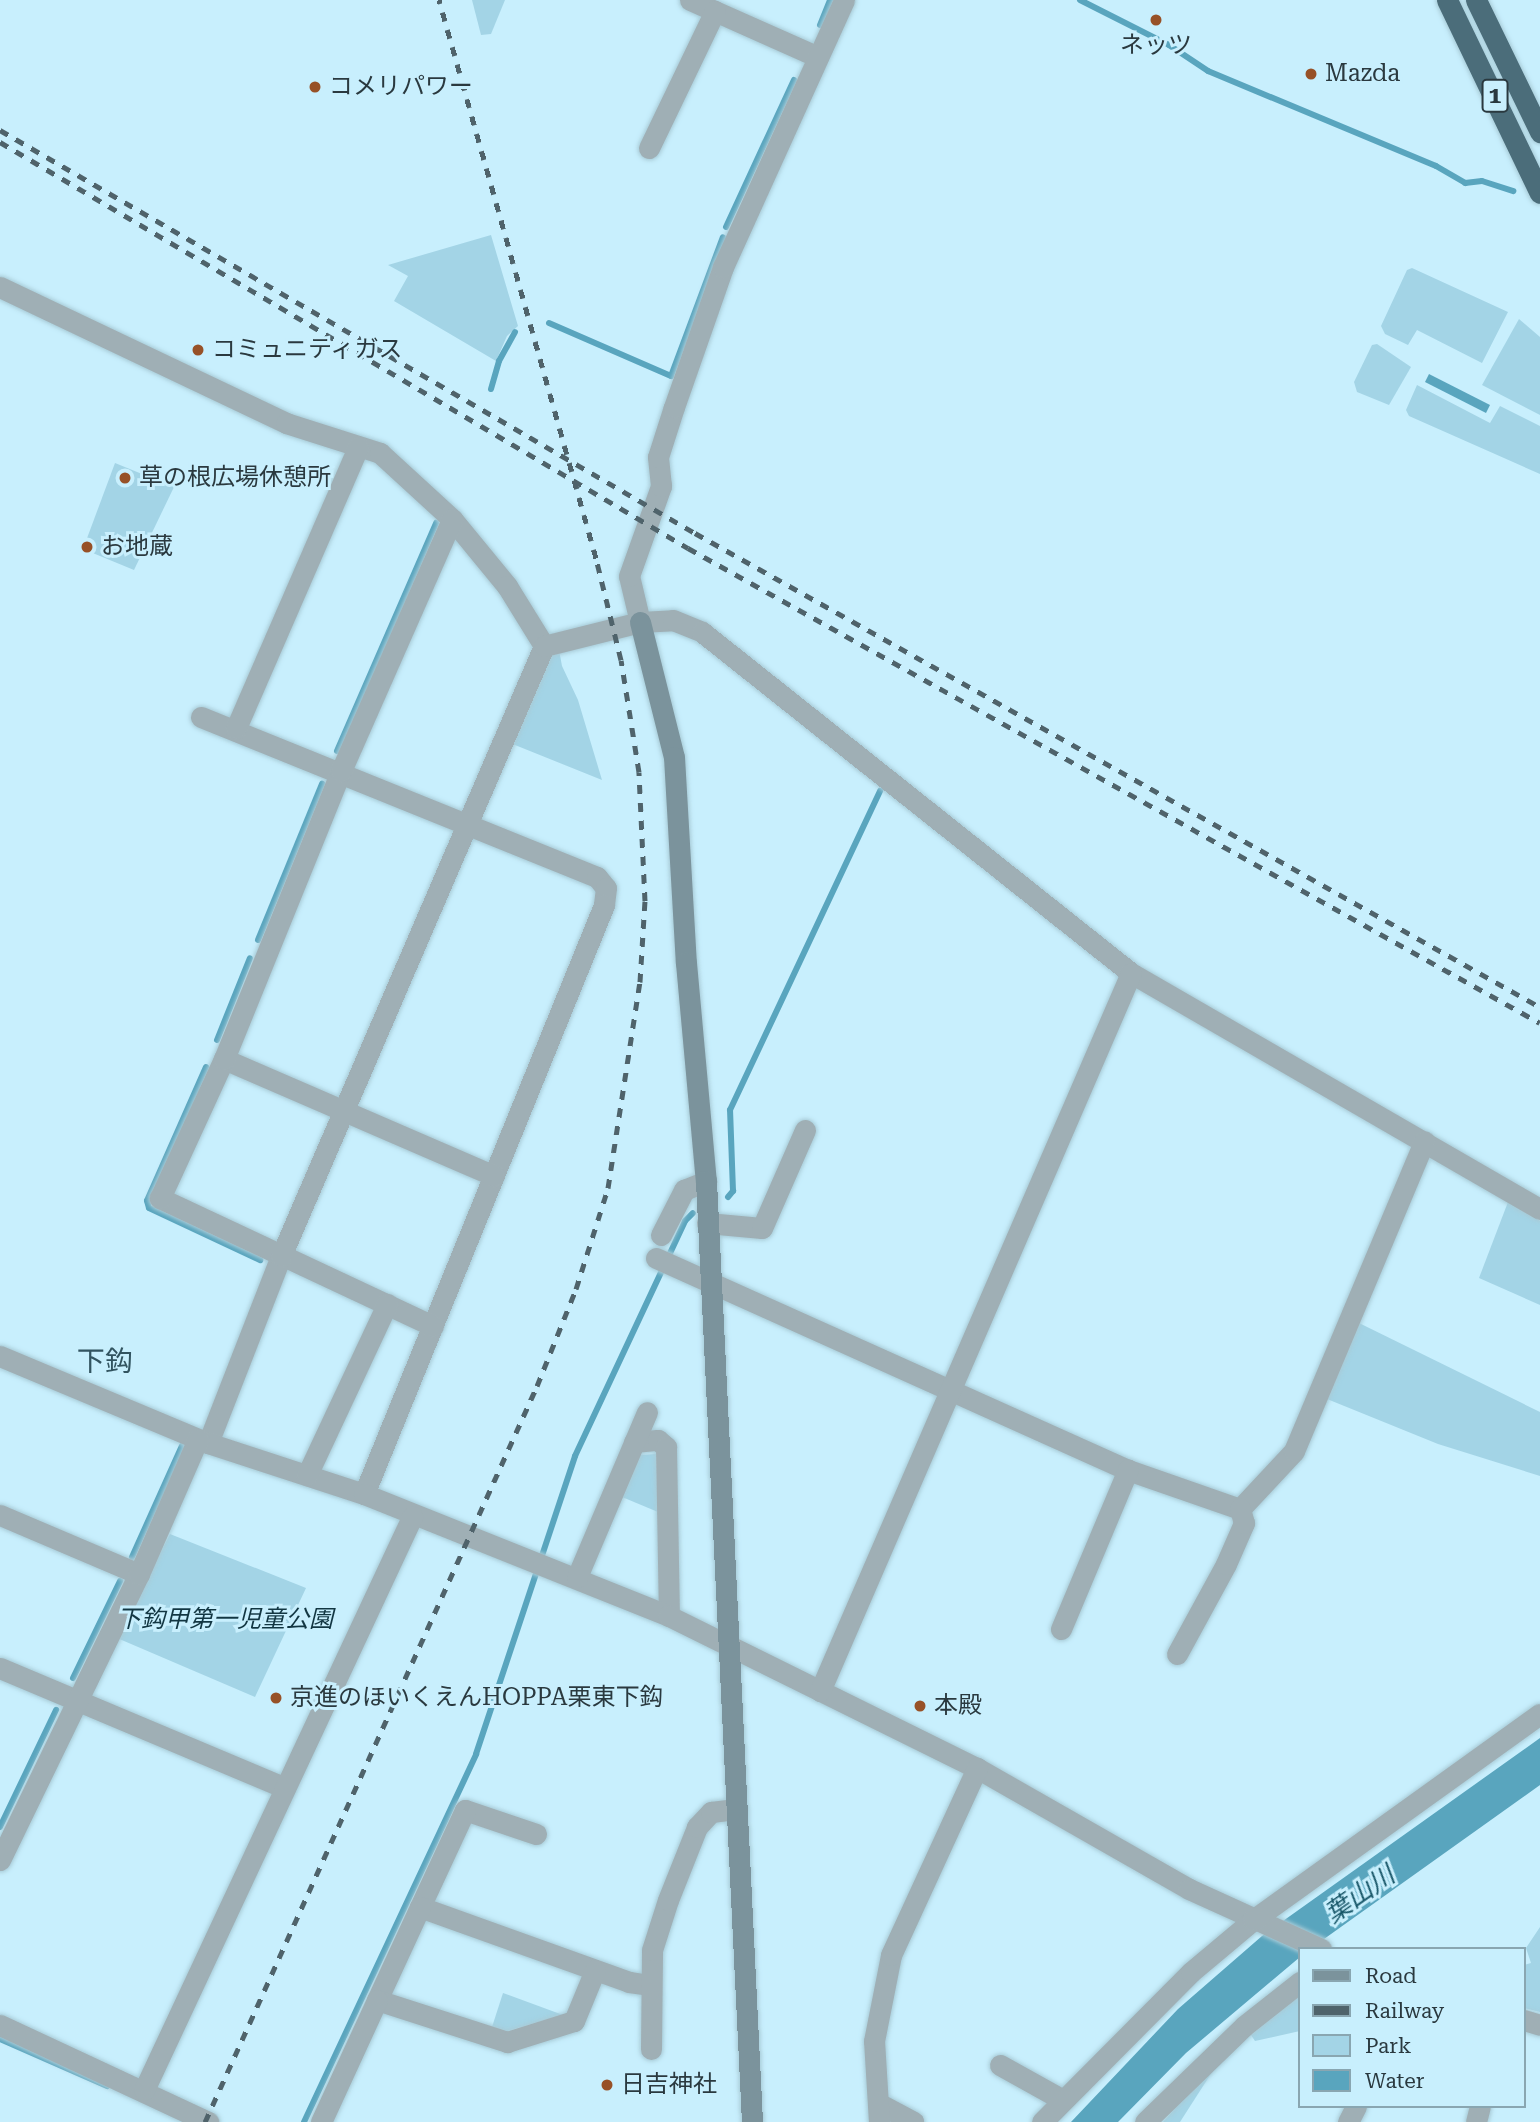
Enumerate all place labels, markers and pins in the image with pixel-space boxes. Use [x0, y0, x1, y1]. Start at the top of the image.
marker: ネッツ [1148, 12, 1164, 28]
place label: ネッツ [1120, 32, 1192, 60]
place label: Mazda [1325, 60, 1400, 88]
marker: Mazda [1303, 66, 1319, 82]
place label: コメリパワー [329, 73, 473, 101]
marker: コメリパワー [307, 79, 323, 95]
place label: コミュニティガス [212, 336, 404, 364]
marker: コミュニティガス [190, 342, 206, 358]
place label: 草の根広場休憩所 [139, 464, 331, 492]
marker: 草の根広場休憩所 [117, 470, 133, 486]
place label: お地蔵 [101, 533, 173, 561]
marker: お地蔵 [79, 539, 95, 555]
place label: 京進のほいくえんHOPPA栗東下鈎 [290, 1684, 664, 1712]
marker: 京進のほいくえんHOPPA栗東下鈎 [268, 1690, 284, 1706]
place label: 本殿 [934, 1692, 982, 1720]
marker: 本殿 [912, 1698, 928, 1714]
place label: 日吉神社 [621, 2071, 717, 2099]
marker: 日吉神社 [599, 2077, 615, 2093]

